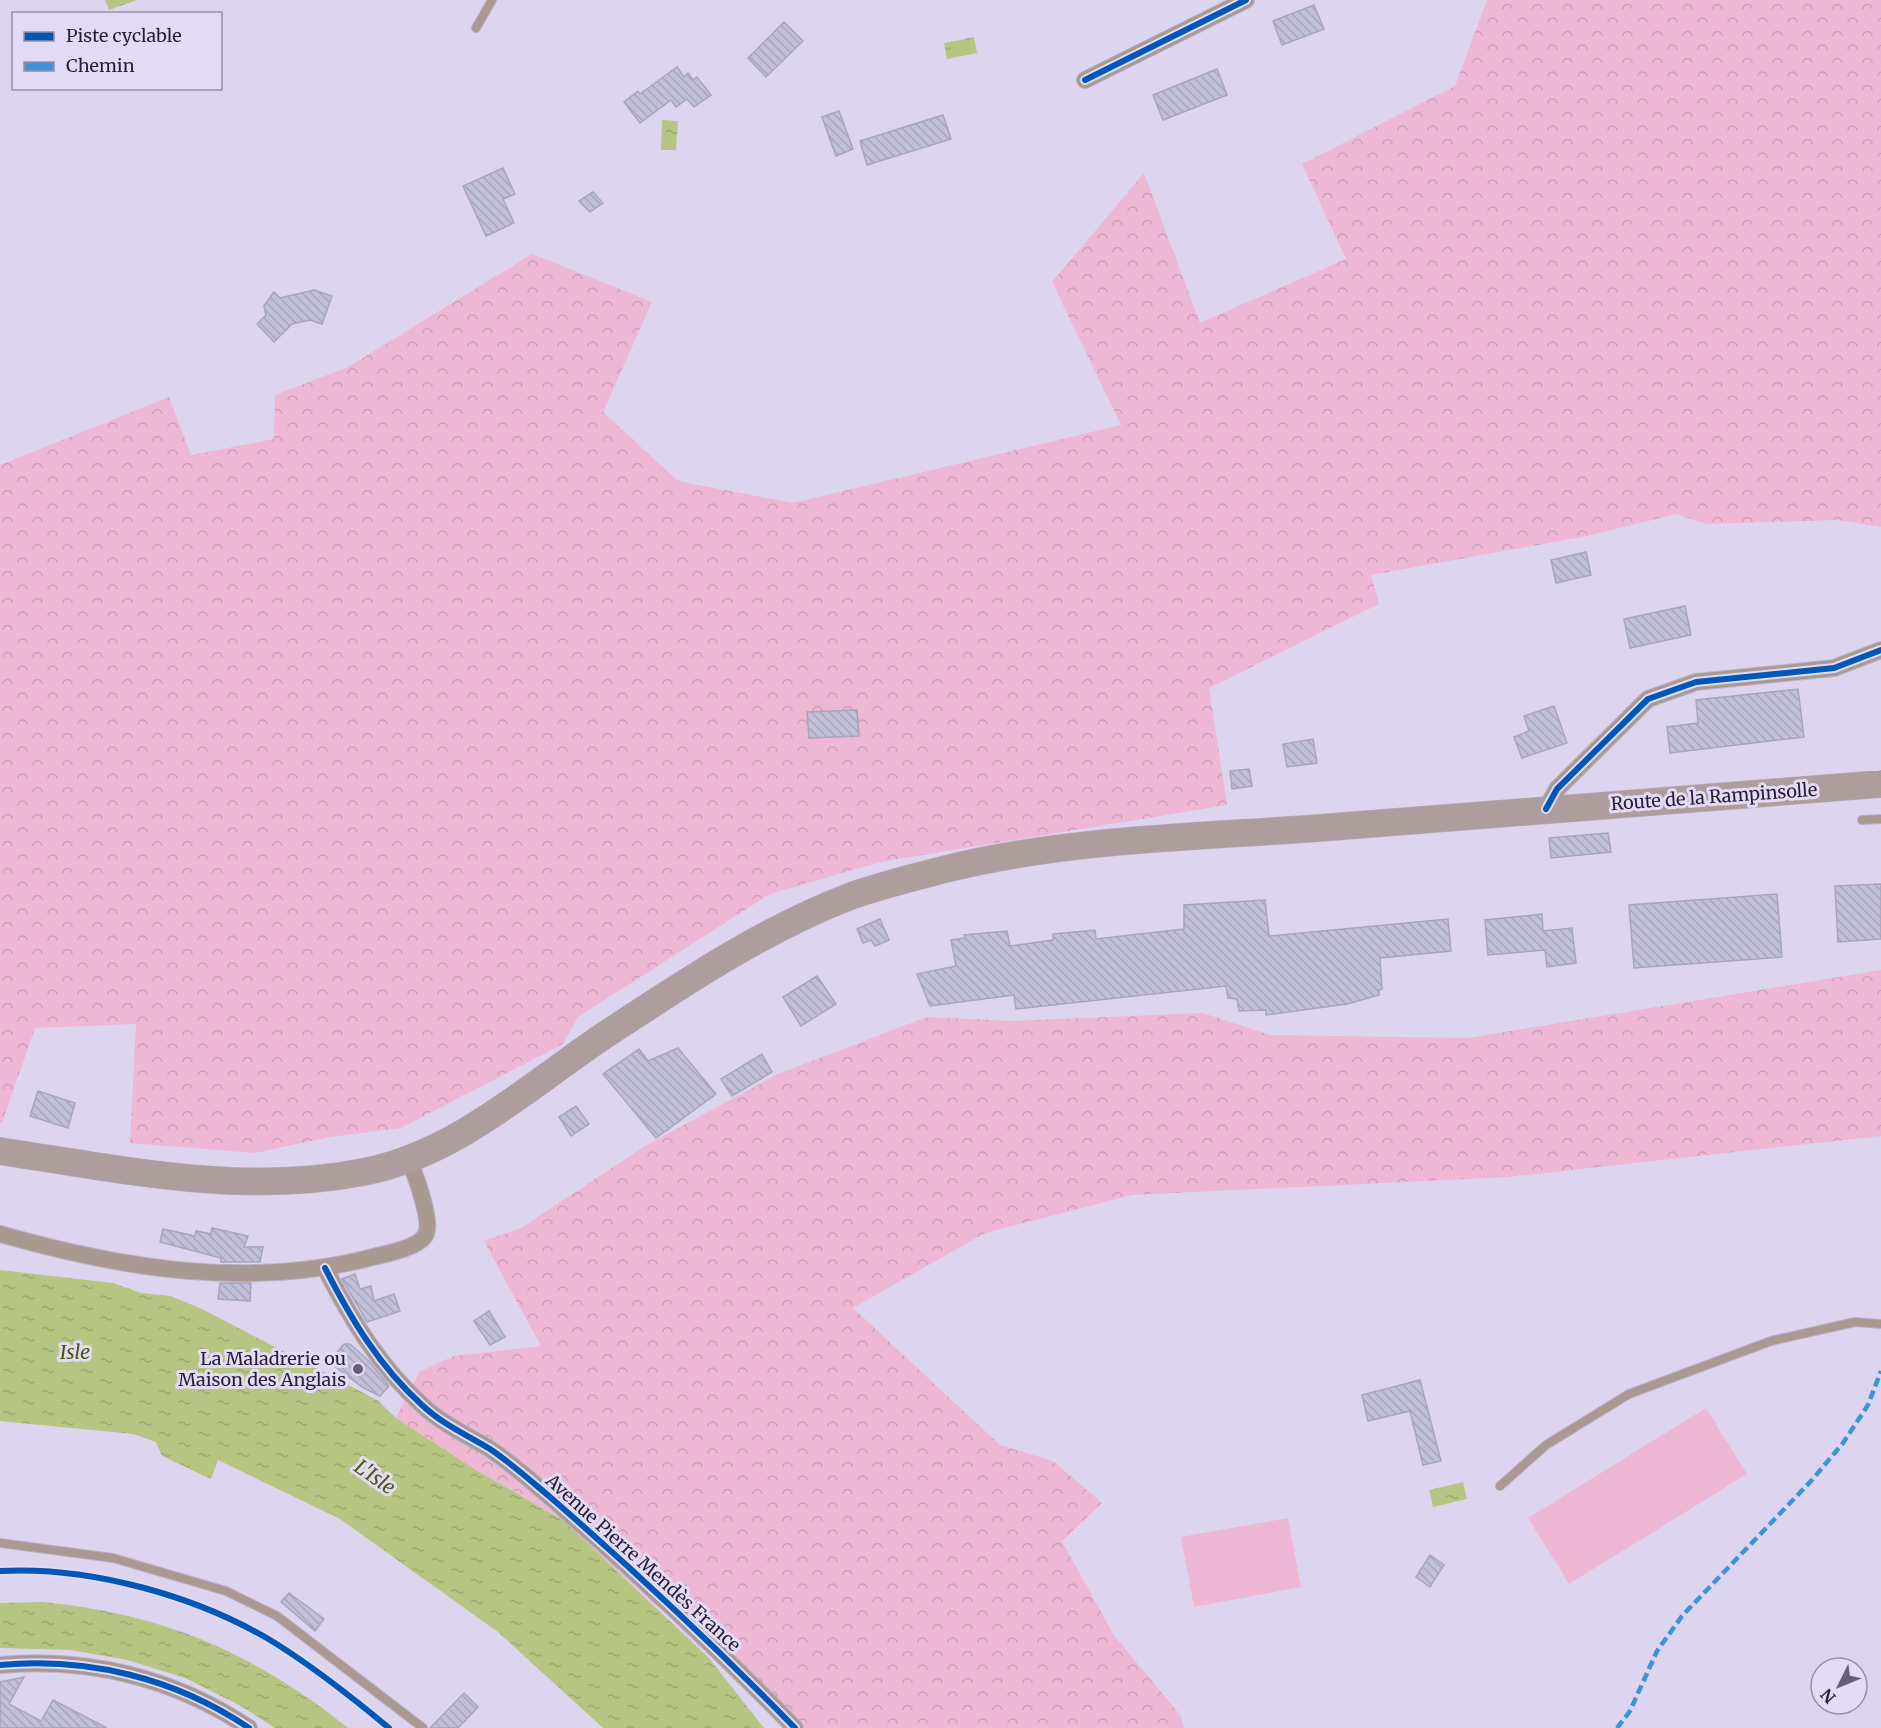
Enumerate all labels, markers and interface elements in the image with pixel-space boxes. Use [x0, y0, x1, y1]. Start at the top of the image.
legend [12, 12, 222, 90]
text: Piste cyclable [66, 24, 182, 47]
text: Chemin [66, 54, 135, 77]
street label: Route de la Rampinsolle [1610, 778, 1818, 815]
water label: Isle [60, 1339, 90, 1364]
place label: La Maladrerie ou Maison des Anglais [178, 1347, 346, 1391]
marker: La Maladrerie ou Maison des Anglais [351, 1362, 365, 1376]
water label: L'Isle [350, 1454, 401, 1500]
street label: Avenue Pierre Mendès France [540, 1468, 746, 1656]
north arrow [1809, 1656, 1869, 1716]
text: N [1816, 1685, 1840, 1708]

